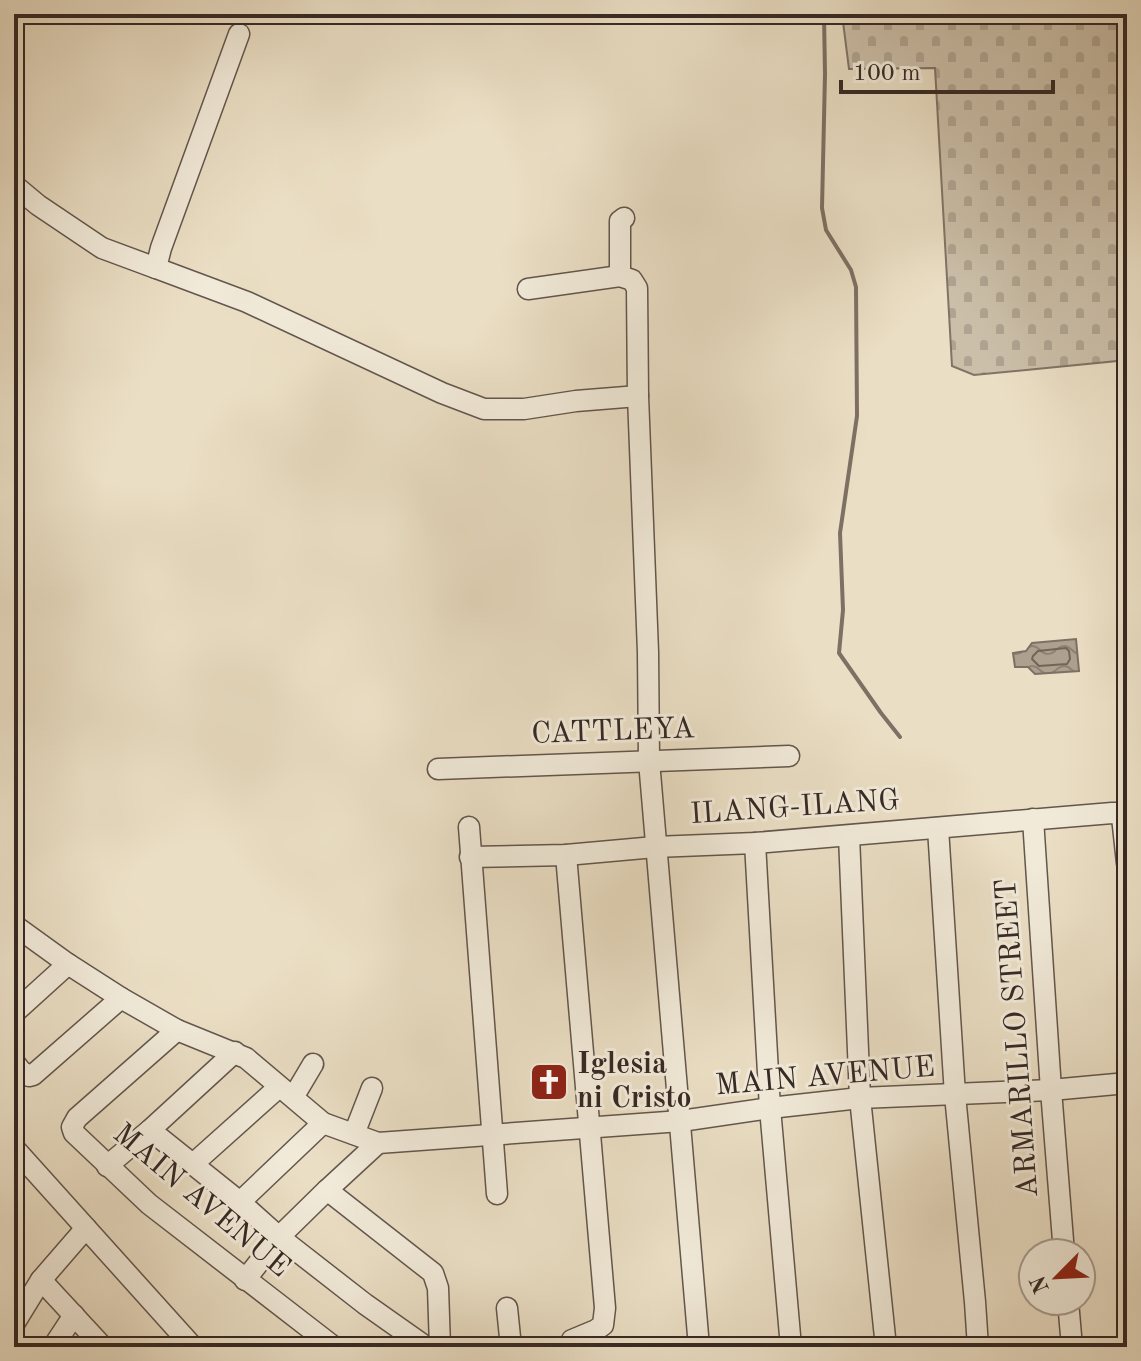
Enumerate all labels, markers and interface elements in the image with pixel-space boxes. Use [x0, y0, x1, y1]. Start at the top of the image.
scale bar [841, 44, 1053, 94]
text: 100 m [853, 62, 921, 86]
street label: CATTLEYA [531, 714, 695, 750]
street label: ILANG-ILANG [689, 786, 901, 830]
street label: ARMARILLO STREET [992, 877, 1044, 1199]
place label: Iglesia ni Cristo [577, 1050, 692, 1114]
street label: MAIN AVENUE [714, 1052, 936, 1102]
church icon: Iglesia ni Cristo [528, 1061, 570, 1103]
street label: MAIN AVENUE [107, 1119, 295, 1283]
north arrow [1017, 1237, 1097, 1317]
text: N [1027, 1272, 1054, 1296]

